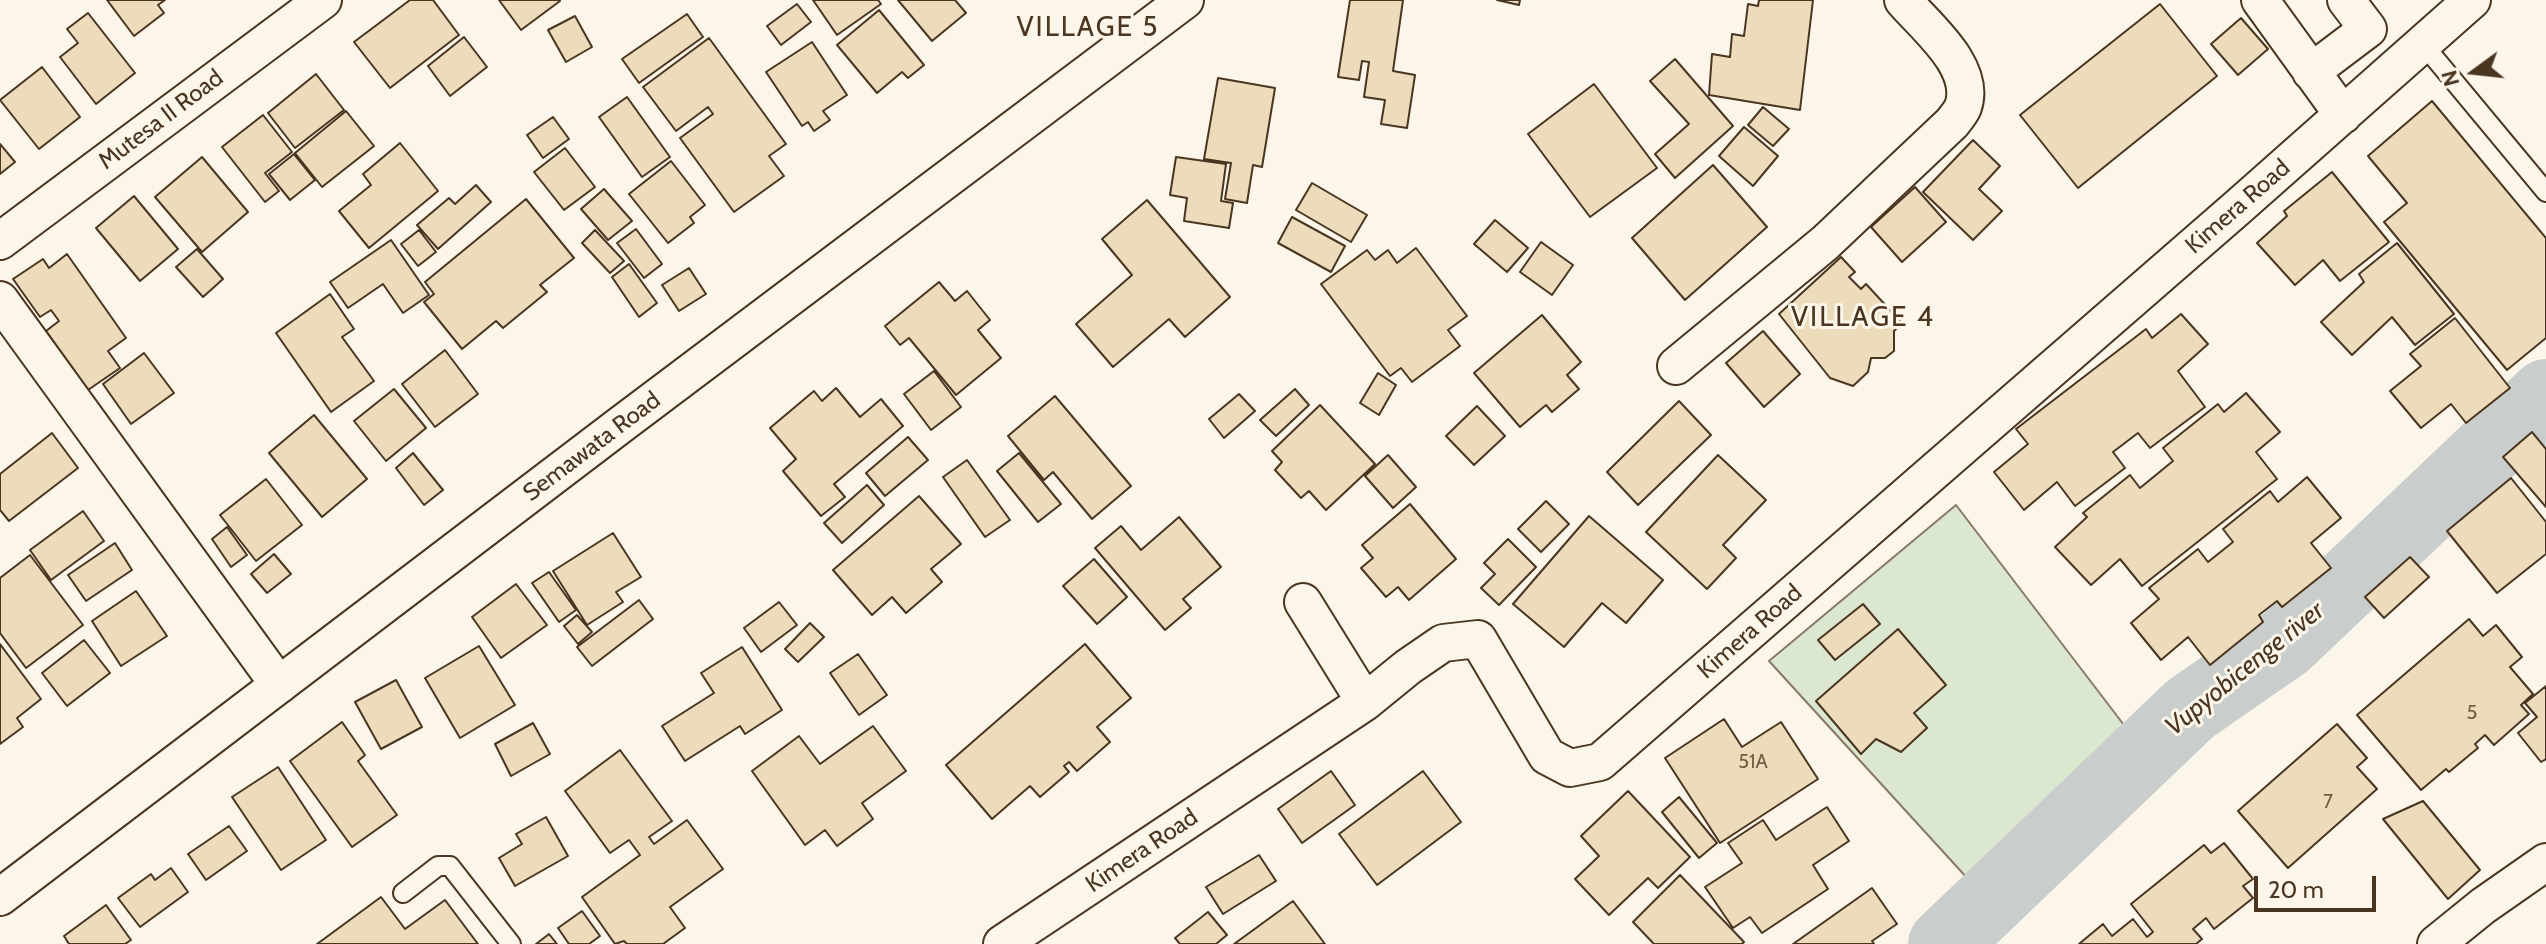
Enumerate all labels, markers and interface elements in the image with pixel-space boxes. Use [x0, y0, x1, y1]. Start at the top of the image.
district label: VILLAGE 5 [1017, 11, 1159, 45]
north arrow [2434, 32, 2514, 112]
street label: Mutesa II Road [93, 64, 229, 176]
text: N [2435, 67, 2465, 89]
street label: Kimera Road [2180, 154, 2296, 260]
district label: VILLAGE 4 [1791, 301, 1935, 335]
street label: Semawata Road [518, 386, 666, 508]
street label: Kimera Road [1692, 579, 1808, 685]
water label: Vupyobicenge river [2159, 596, 2331, 742]
house number: 5 [2467, 701, 2477, 725]
house number: 51A [1738, 750, 1768, 774]
house number: 7 [2323, 790, 2333, 814]
street label: Kimera Road [1080, 803, 1204, 899]
scale bar [2258, 860, 2380, 910]
text: 20 m [2268, 875, 2324, 904]

